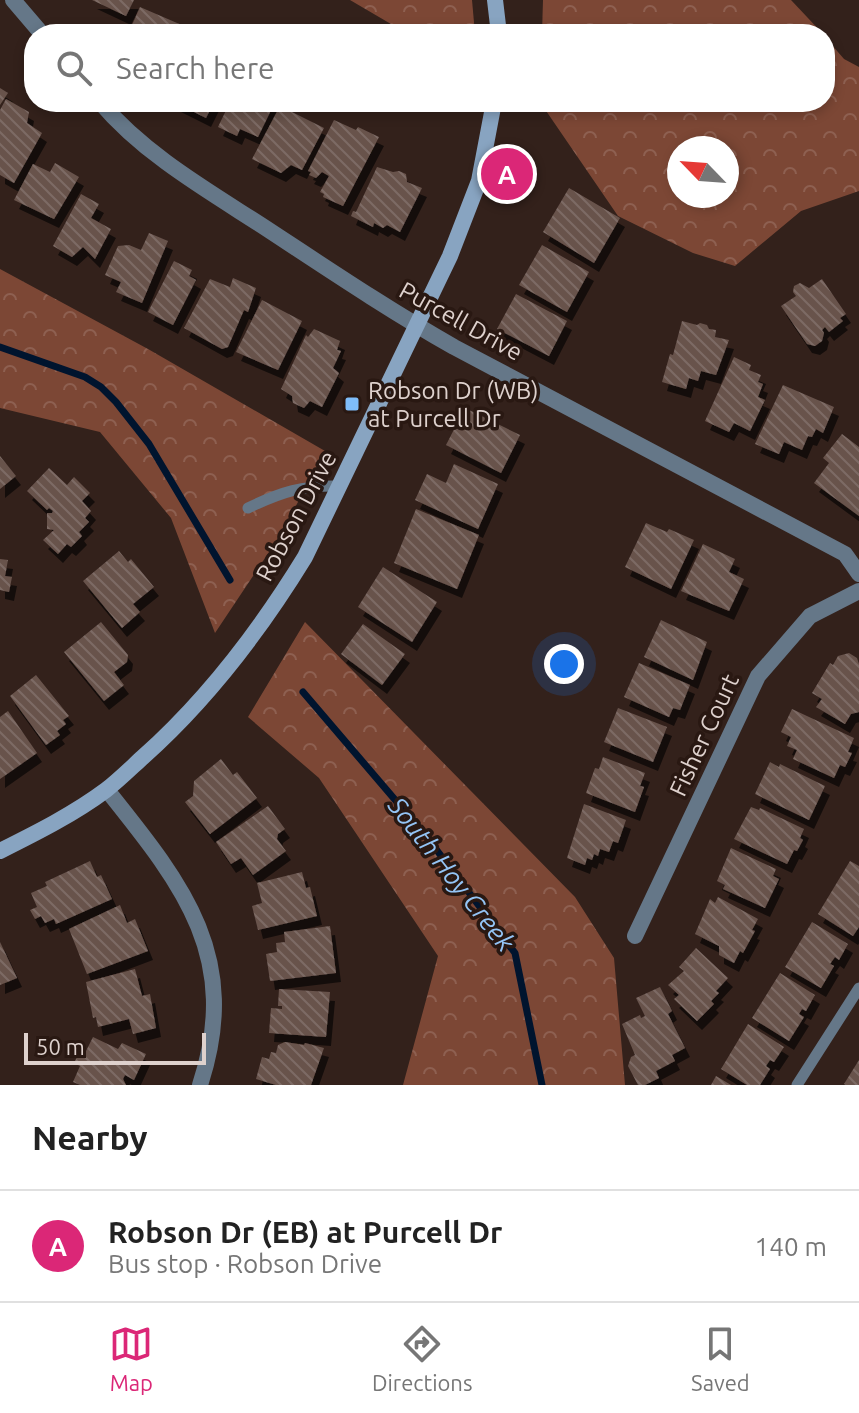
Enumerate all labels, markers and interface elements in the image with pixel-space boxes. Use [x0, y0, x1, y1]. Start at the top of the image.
search box [24, 24, 835, 112]
icon: search [52, 46, 96, 90]
text: Search here [116, 51, 275, 85]
north arrow [667, 136, 739, 208]
pin: A [481, 144, 533, 204]
street label: Purcell Drive [395, 276, 527, 366]
place label: Robson Dr (WB) at Purcell Dr [368, 377, 538, 432]
marker: Robson Dr (WB) at Purcell Dr [343, 395, 361, 413]
street label: Robson Drive [250, 446, 342, 586]
your location [544, 644, 584, 684]
street label: Fisher Court [664, 669, 744, 800]
water label: South Hoy Creek [382, 791, 521, 957]
scale bar [24, 1029, 206, 1065]
text: 50 m [36, 1034, 85, 1059]
text: Nearby [32, 1118, 147, 1156]
text: Robson Dr (EB) at Purcell Dr [108, 1215, 502, 1249]
text: A [49, 1232, 67, 1261]
text: 140 m [755, 1232, 827, 1261]
text: Bus stop · Robson Drive [108, 1249, 382, 1278]
tab: Map [109, 1322, 153, 1395]
tab: Directions [372, 1322, 472, 1395]
tab: Saved [691, 1322, 750, 1395]

